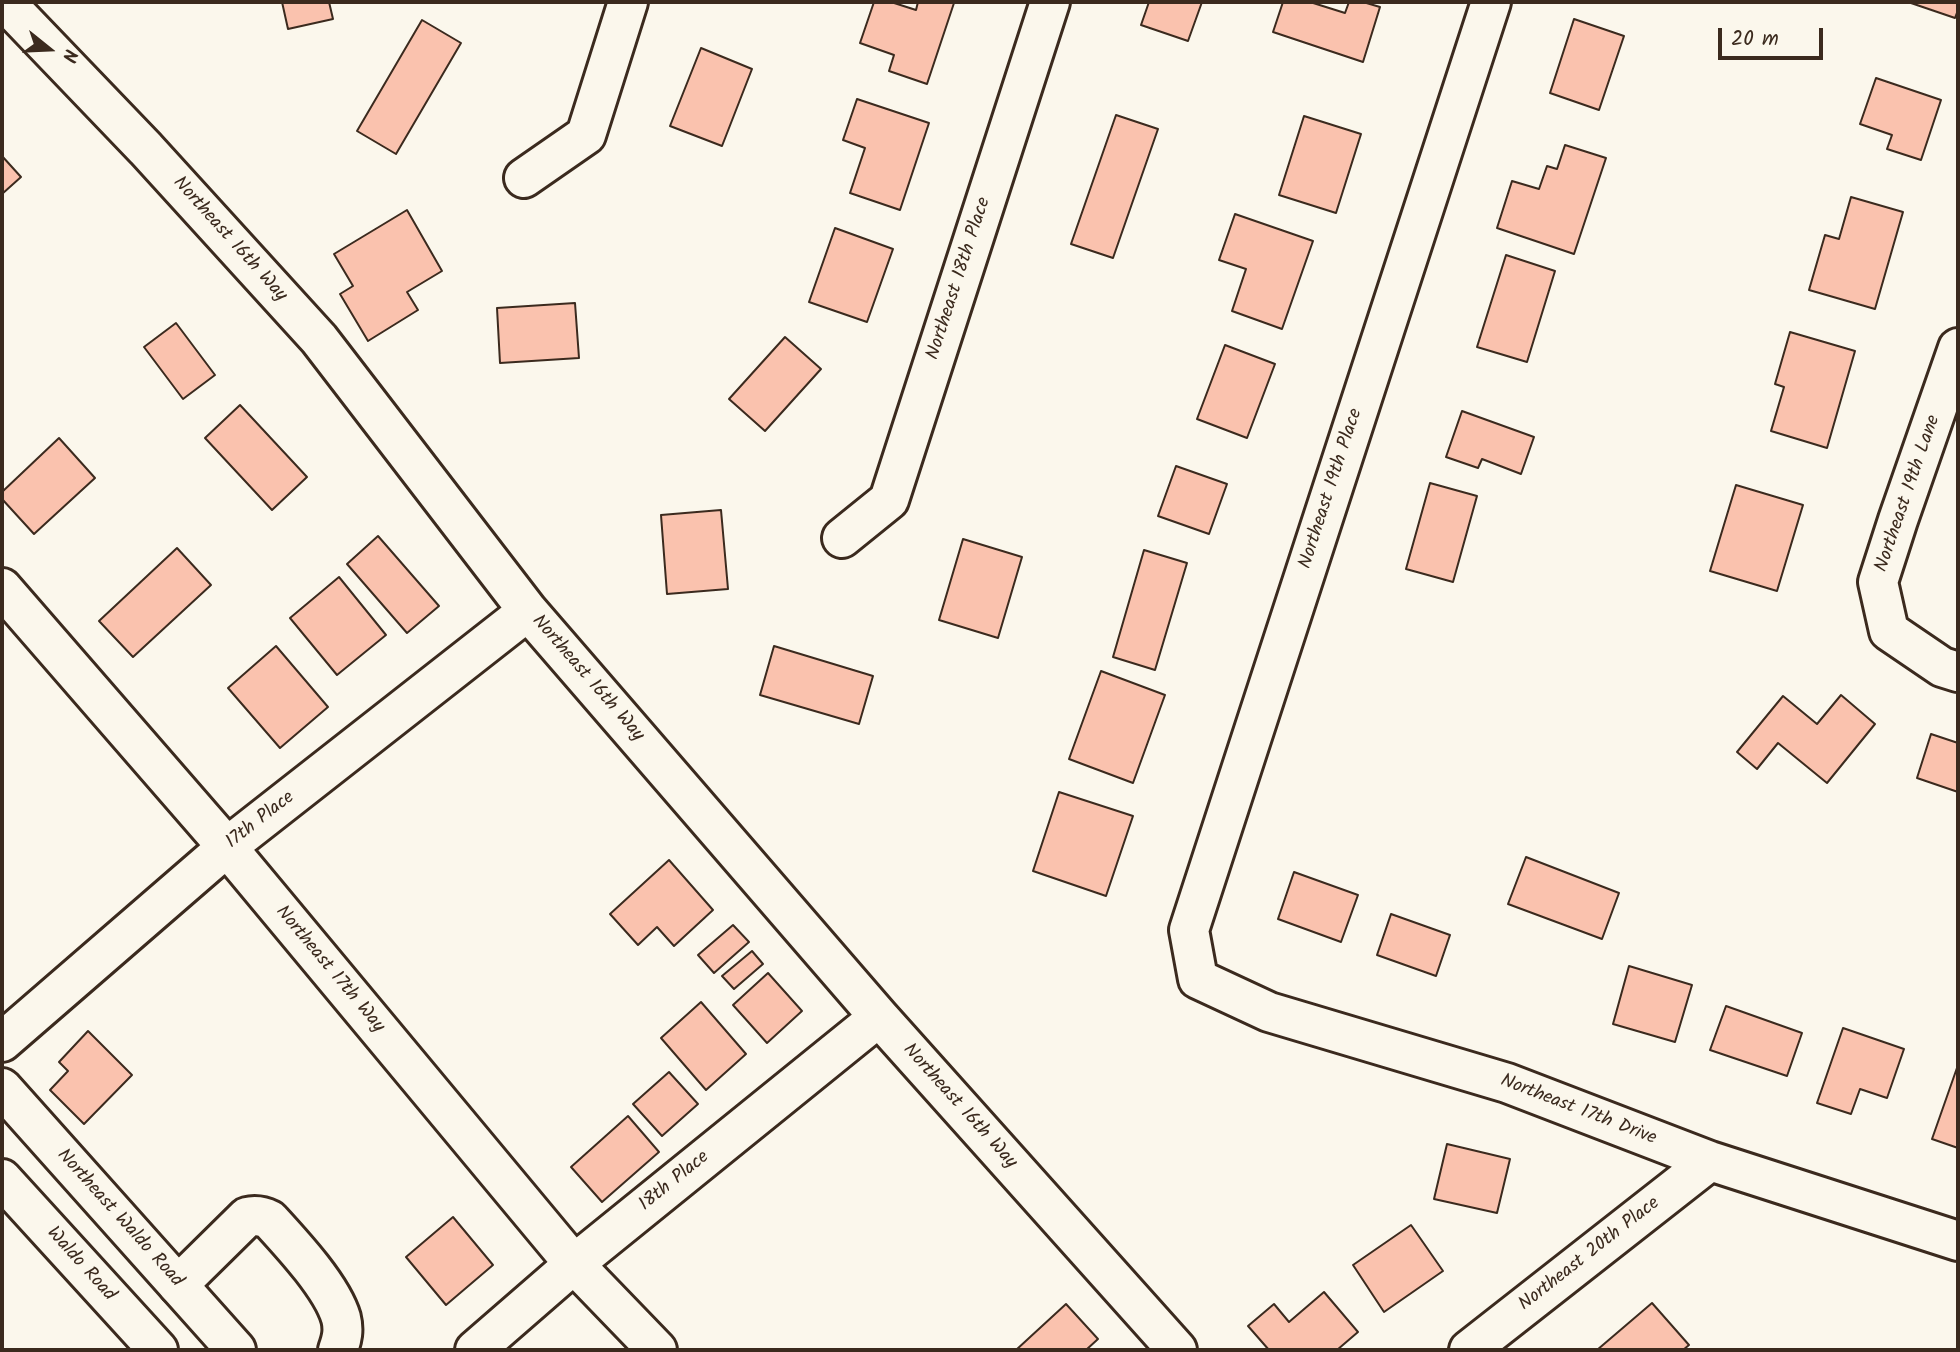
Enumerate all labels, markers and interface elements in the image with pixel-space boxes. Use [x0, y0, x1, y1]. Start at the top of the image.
north arrow [14, 14, 84, 84]
scale bar [1722, 14, 1827, 58]
text: 20 m [1731, 23, 1779, 56]
text: N [53, 45, 85, 66]
street label: Northeast 16th Way [167, 173, 291, 307]
street label: Northeast 18th Place [923, 195, 997, 363]
street label: Northeast 19th Place [1295, 406, 1369, 572]
street label: Northeast 19th Lane [1871, 413, 1947, 575]
street label: Northeast 16th Way [526, 611, 648, 747]
street label: 17th Place [222, 787, 300, 855]
street label: Northeast 17th Way [269, 902, 389, 1038]
street label: Northeast 16th Way [897, 1040, 1021, 1174]
street label: Northeast 17th Drive [1497, 1071, 1659, 1151]
street label: Northeast Waldo Road [51, 1145, 187, 1293]
street label: 18th Place [635, 1147, 715, 1217]
street label: Northeast 20th Place [1515, 1193, 1665, 1317]
street label: Waldo Road [41, 1223, 119, 1307]

